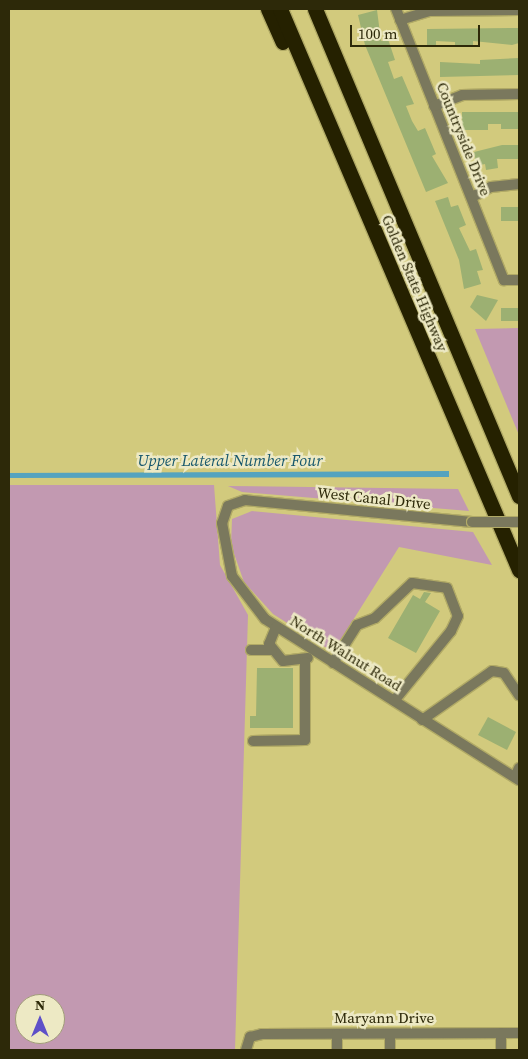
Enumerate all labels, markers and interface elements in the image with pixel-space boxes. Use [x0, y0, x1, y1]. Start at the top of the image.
scale bar [353, 15, 483, 47]
text: 100 m [358, 23, 398, 44]
street label: Countryside Drive [433, 80, 495, 198]
street label: Golden State Highway [378, 212, 452, 354]
water label: Upper Lateral Number Four [137, 450, 323, 470]
street label: West Canal Drive [316, 483, 432, 513]
street label: North Walnut Road [287, 611, 405, 695]
north arrow [15, 994, 65, 1044]
text: N [35, 995, 45, 1015]
street label: Maryann Drive [334, 1009, 434, 1027]

